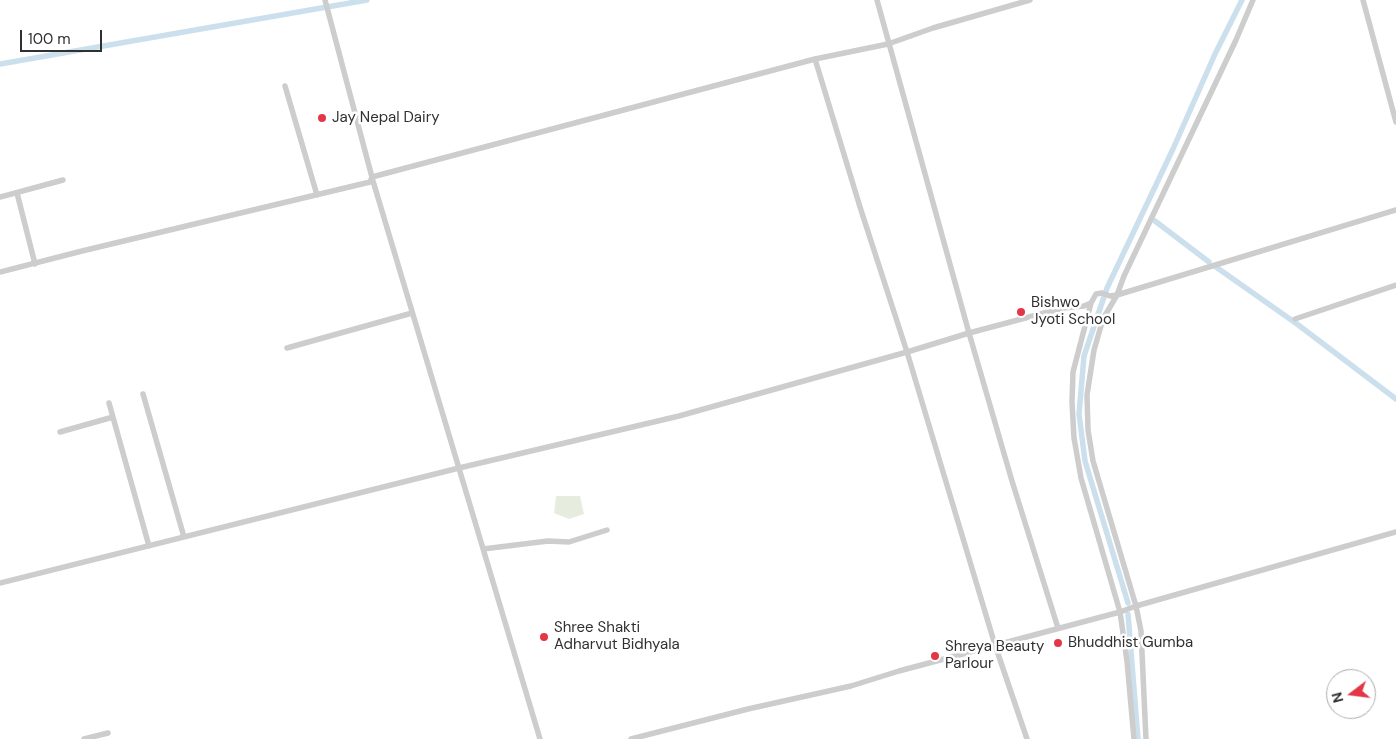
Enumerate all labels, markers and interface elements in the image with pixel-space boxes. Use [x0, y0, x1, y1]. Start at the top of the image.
scale bar [22, 20, 105, 52]
text: 100 m [28, 29, 71, 49]
place label: Jay Nepal Dairy [332, 109, 440, 127]
marker: Jay Nepal Dairy [316, 112, 328, 124]
place label: Bishwo Jyoti School [1031, 294, 1115, 329]
marker: Bishwo Jyoti School [1015, 306, 1027, 318]
place label: Shree Shakti Adharvut Bidhyala [554, 619, 680, 654]
marker: Shree Shakti Adharvut Bidhyala [538, 631, 550, 643]
place label: Bhuddhist Gumba [1068, 634, 1193, 652]
marker: Bhuddhist Gumba [1052, 637, 1064, 649]
place label: Shreya Beauty Parlour [945, 638, 1044, 673]
marker: Shreya Beauty Parlour [929, 650, 941, 662]
north arrow [1326, 669, 1376, 719]
text: N [1327, 690, 1347, 705]

